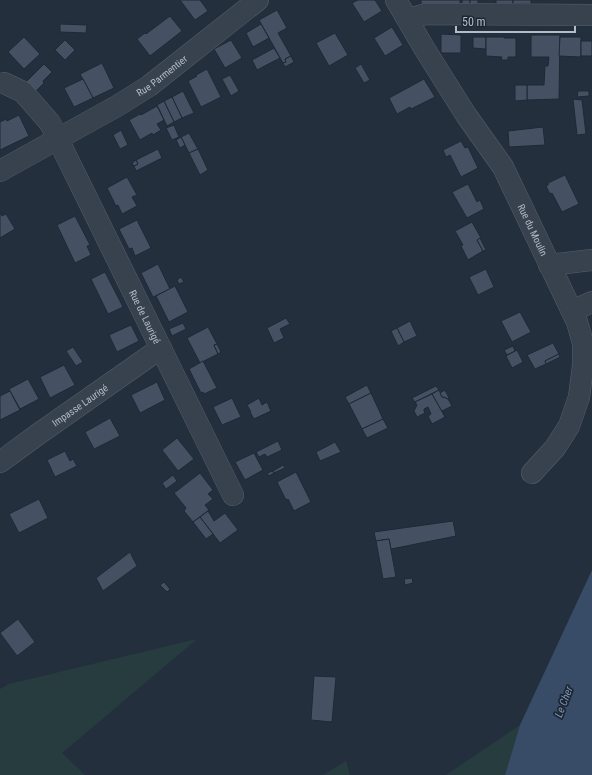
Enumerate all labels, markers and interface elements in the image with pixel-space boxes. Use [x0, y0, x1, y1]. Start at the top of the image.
scale bar [456, 8, 575, 34]
text: 50 m [462, 15, 486, 29]
street label: Rue Parmentier [134, 53, 189, 98]
street label: Rue du Moulin [516, 202, 550, 258]
street label: Rue de Laurigé [127, 288, 163, 346]
street label: Impasse Laurigé [50, 382, 110, 428]
water label: Le Cher [552, 684, 576, 719]

